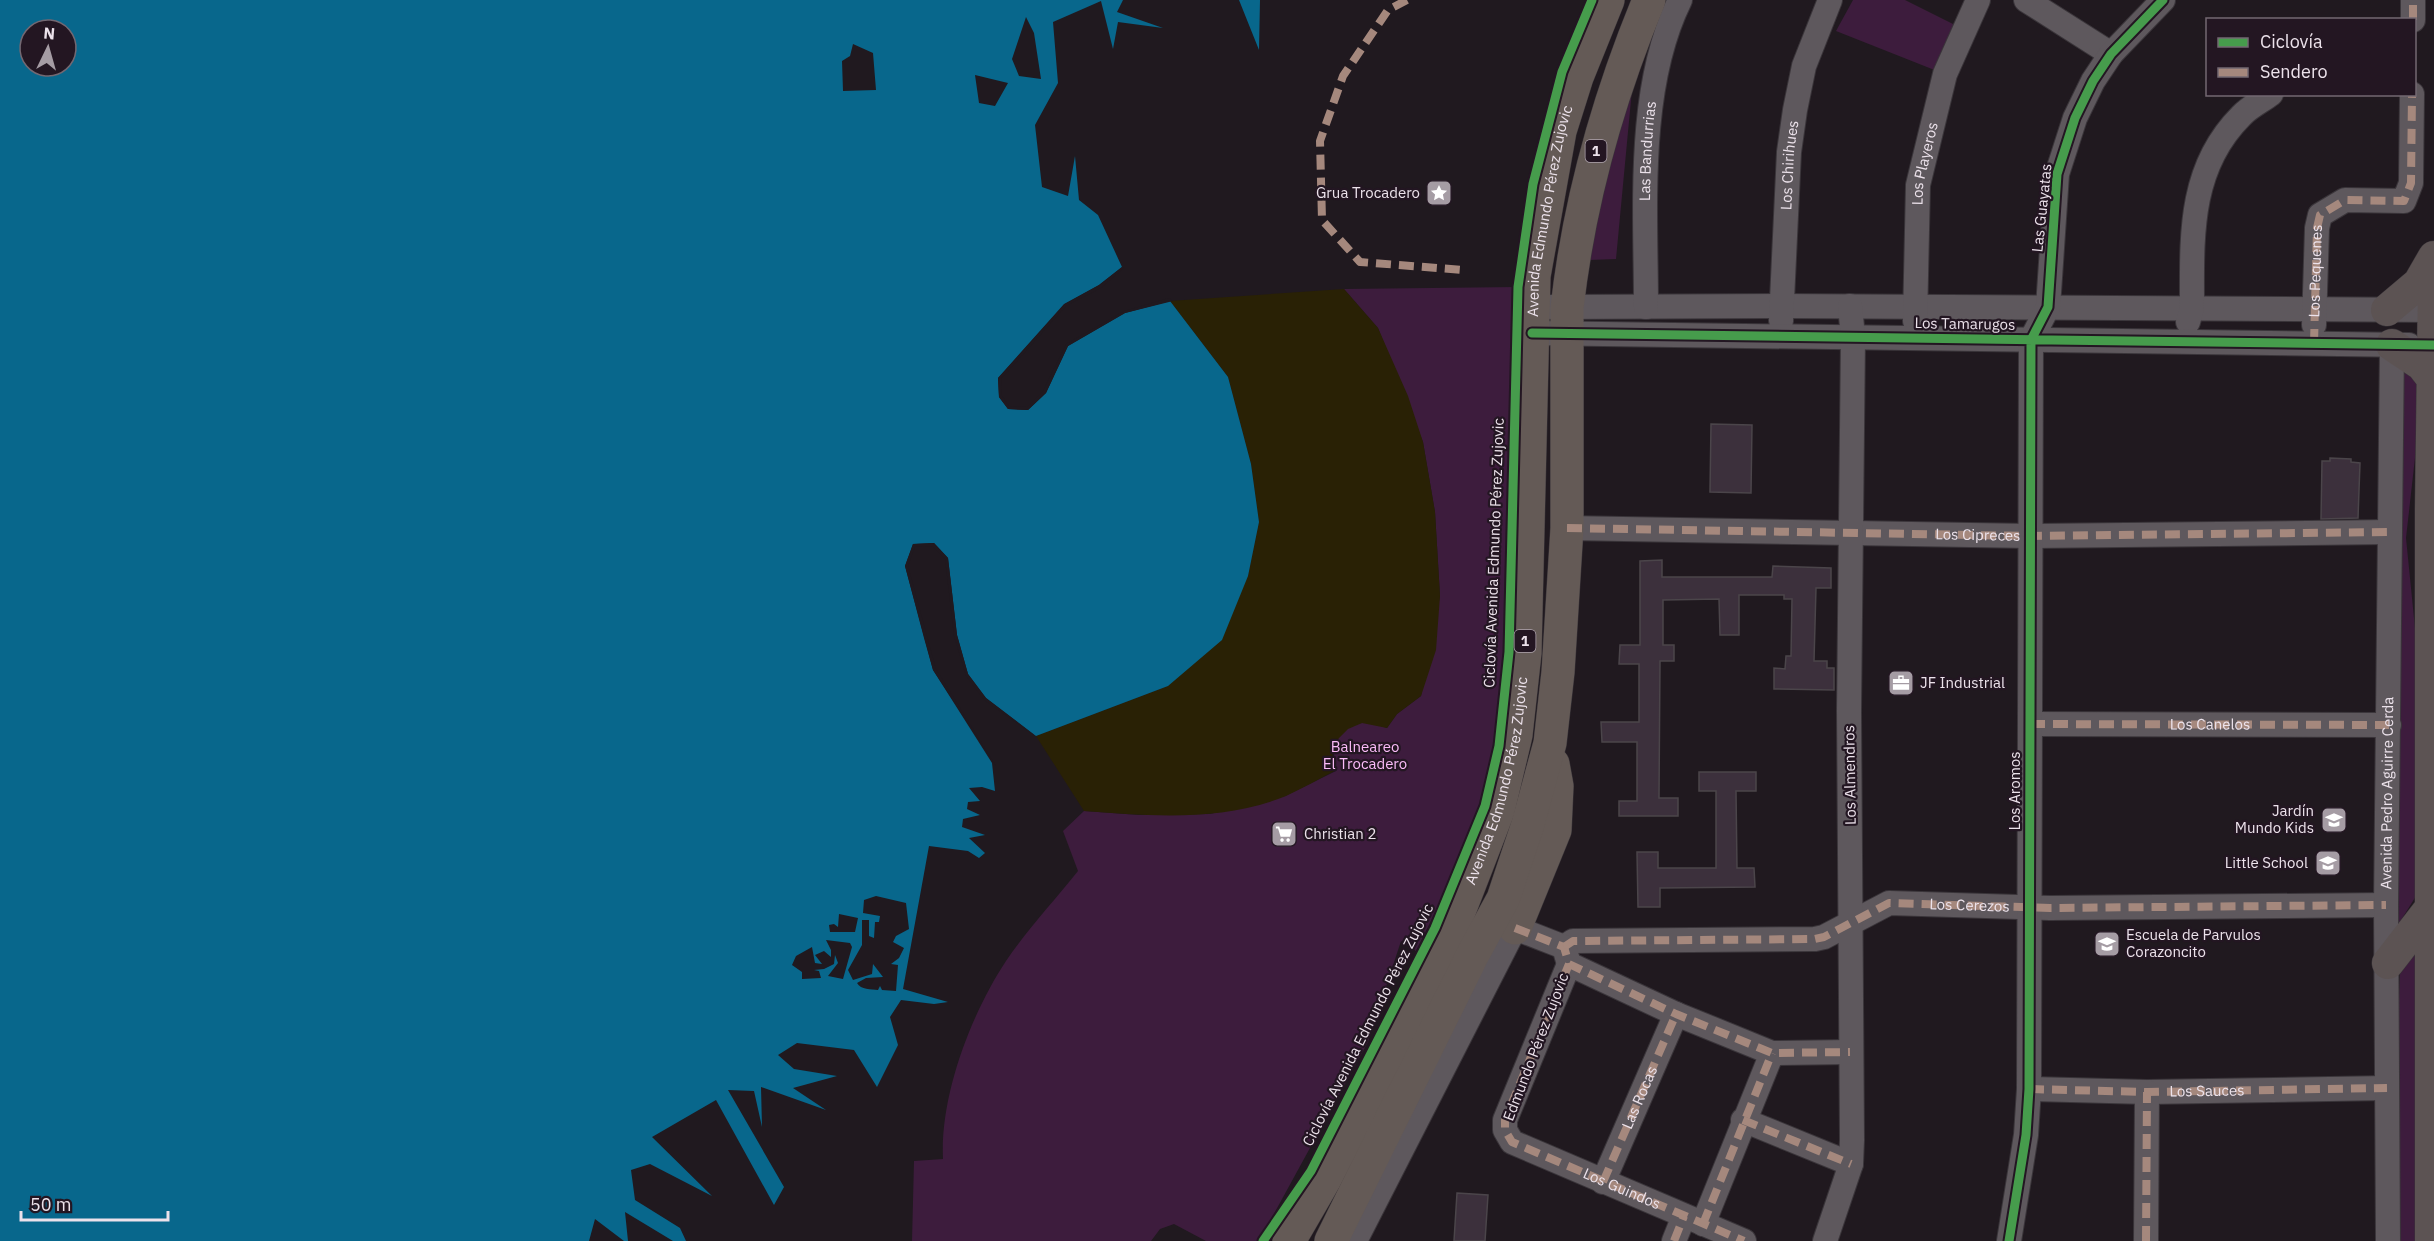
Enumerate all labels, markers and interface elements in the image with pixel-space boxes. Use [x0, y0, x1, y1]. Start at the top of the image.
north arrow [18, 18, 78, 78]
legend [2206, 18, 2416, 96]
text: N [43, 23, 56, 44]
text: Ciclovía [2260, 30, 2323, 53]
text: Sendero [2260, 60, 2327, 83]
street label: Las Bandurrias [1635, 100, 1660, 201]
street label: Avenida Edmundo Pérez Zujovic [1523, 102, 1577, 317]
street label: Los Chirihues [1776, 119, 1802, 211]
street label: Los Playeros [1908, 120, 1942, 206]
road number: 1 [1586, 140, 1606, 162]
street label: Las Guayatas [2027, 163, 2056, 253]
place icon: Grua Trocadero [1424, 178, 1454, 208]
place label: Grua Trocadero [1316, 183, 1420, 202]
street label: Los Pequenes [2304, 224, 2326, 318]
street label: Los Tamarugos [1914, 313, 2016, 334]
street label: Ciclovía Avenida Edmundo Pérez Zujovic [1479, 417, 1508, 688]
street label: Los Cipreces [1935, 524, 2021, 545]
road number: 1 [1514, 630, 1536, 652]
office icon: JF Industrial [1886, 668, 1916, 698]
place label: JF Industrial [1920, 673, 2005, 692]
street label: Avenida Edmundo Pérez Zujovic [1460, 675, 1531, 887]
street label: Avenida Pedro Aguirre Cerda [2376, 697, 2397, 890]
street label: Los Canelos [2170, 714, 2250, 734]
street label: Los Almendros [1839, 725, 1860, 825]
park label: Balneareo El Trocadero [1323, 737, 1407, 773]
street label: Los Aromos [2005, 752, 2024, 830]
place label: Jardín Mundo Kids [2235, 801, 2314, 837]
school or university icon: Jardín Mundo Kids [2319, 805, 2349, 835]
supermarket icon: Christian 2 [1269, 819, 1299, 849]
place label: Christian 2 [1304, 824, 1376, 843]
school or university icon: Little School [2313, 848, 2343, 878]
place label: Little School [2225, 853, 2308, 872]
street label: Los Cerezos [1929, 894, 2010, 916]
street label: Ciclovía Avenida Edmundo Pérez Zujovic [1298, 900, 1438, 1149]
place label: Escuela de Parvulos Corazoncito [2126, 925, 2261, 961]
school or university icon: Escuela de Parvulos Corazoncito [2092, 929, 2122, 959]
street label: Edmundo Pérez Zujovic [1499, 970, 1573, 1124]
street label: Las Rocas [1617, 1063, 1661, 1132]
street label: Los Sauces [2169, 1080, 2245, 1101]
street label: Los Guindos [1581, 1164, 1664, 1213]
scale bar [21, 1184, 168, 1222]
text: 50 m [30, 1193, 72, 1216]

